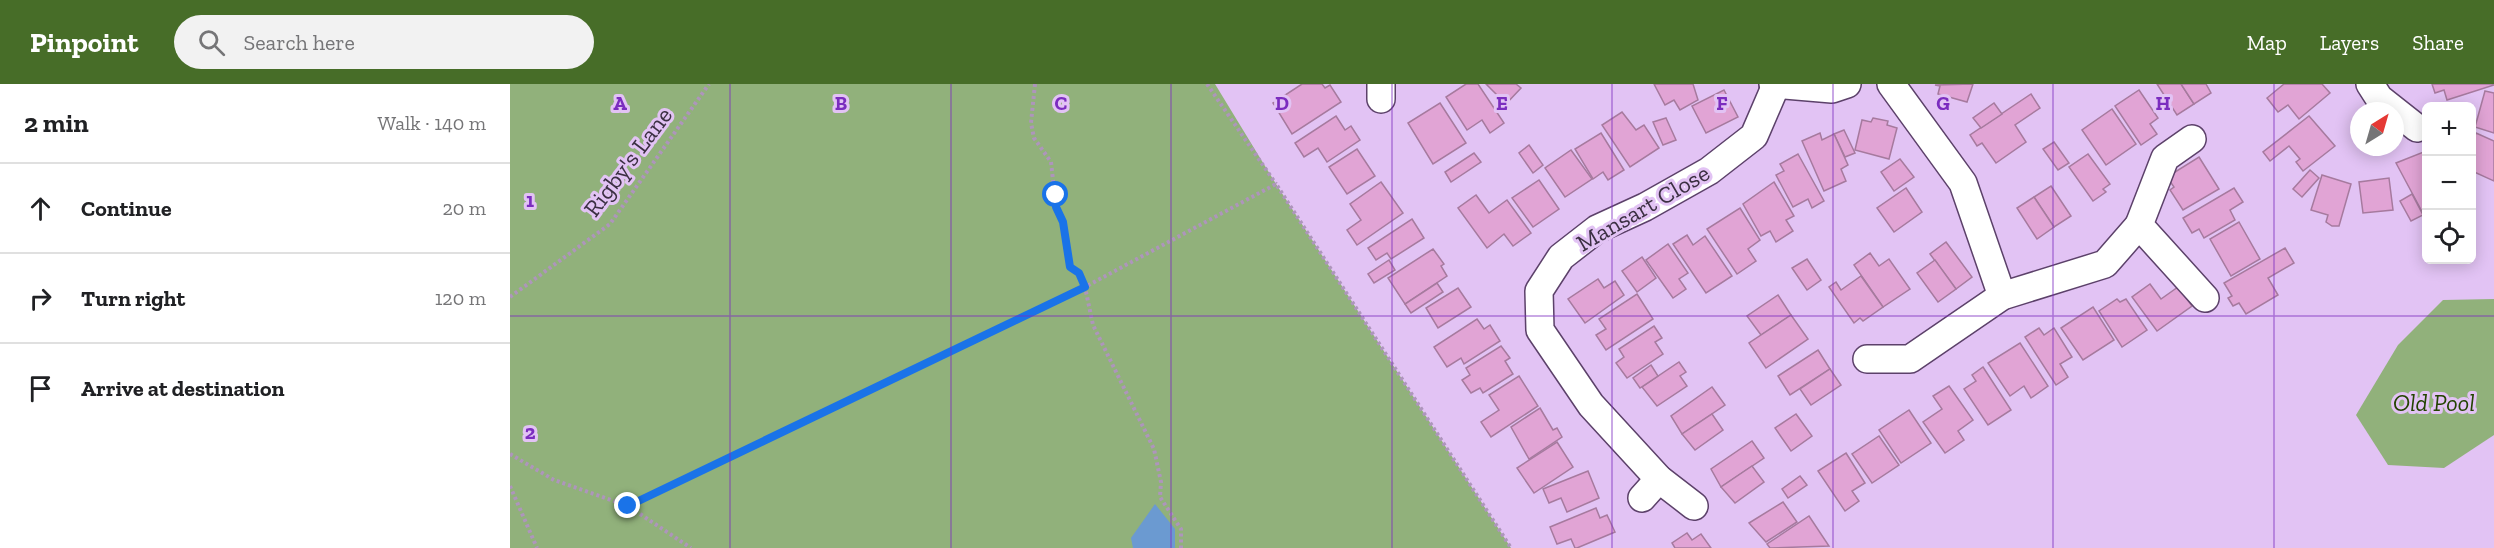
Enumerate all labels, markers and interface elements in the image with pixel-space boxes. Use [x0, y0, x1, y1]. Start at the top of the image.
search box [174, 15, 594, 69]
text: Pinpoint [30, 26, 138, 59]
icon: search [195, 26, 228, 59]
text: Search here [243, 29, 355, 56]
text: Map [2247, 30, 2287, 55]
text: Layers [2320, 30, 2379, 55]
text: Share [2412, 30, 2464, 55]
text: A [613, 91, 627, 115]
text: B [835, 91, 847, 115]
text: C [1055, 91, 1068, 115]
text: D [1275, 91, 1289, 115]
text: E [1496, 91, 1508, 115]
text: F [1716, 91, 1728, 115]
text: G [1936, 91, 1950, 115]
text: H [2155, 91, 2171, 115]
street label: Rigby's Lane [577, 101, 678, 222]
north arrow [2350, 102, 2404, 156]
map controls [2422, 102, 2476, 264]
button: + [2422, 102, 2476, 156]
text: 2 min [24, 107, 89, 139]
text: Walk · 140 m [378, 111, 486, 135]
button: − [2422, 156, 2476, 210]
street label: Mansart Close [1571, 158, 1714, 257]
route start [1042, 181, 1068, 207]
text: 1 [526, 188, 534, 212]
icon: ahead [24, 192, 57, 225]
text: Continue [81, 195, 172, 222]
text: 20 m [442, 196, 486, 220]
button: locate [2422, 210, 2476, 264]
icon: right [24, 282, 57, 315]
text: Turn right [81, 285, 185, 312]
text: 120 m [435, 286, 486, 310]
icon: arrive [24, 372, 57, 405]
text: Arrive at destination [81, 375, 284, 402]
park label: Old Pool [2393, 388, 2475, 417]
text: 2 [525, 420, 536, 444]
route end [614, 492, 640, 518]

